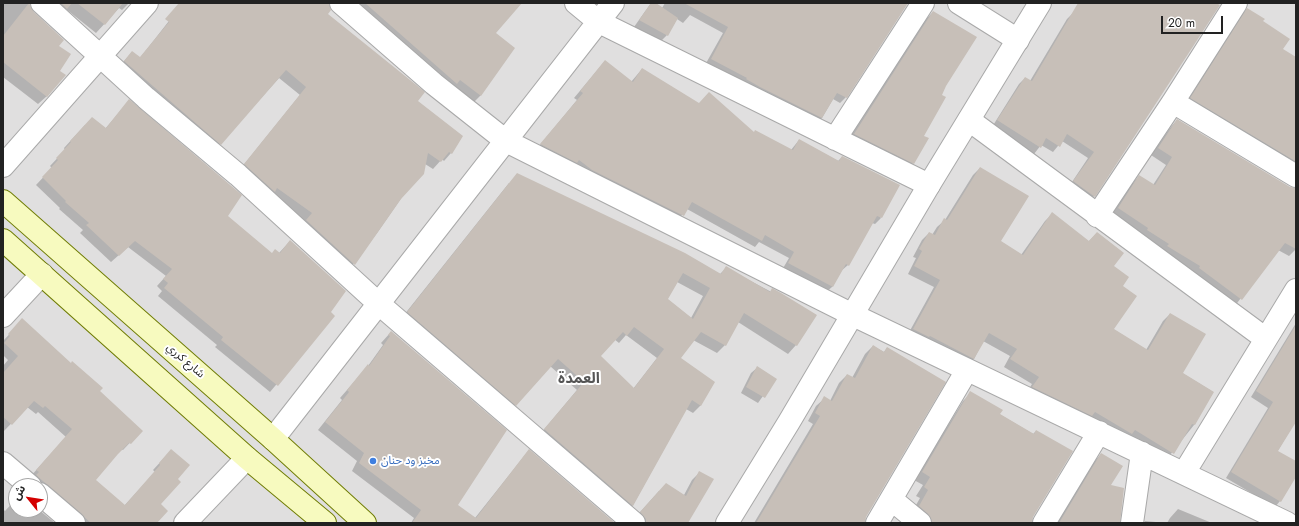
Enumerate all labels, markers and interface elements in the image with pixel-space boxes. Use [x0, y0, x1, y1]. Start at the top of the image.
scale bar [1163, 8, 1225, 34]
text: 20 m [1168, 14, 1195, 32]
street label: شارع كرري [163, 341, 207, 381]
district label: العمدة [558, 370, 600, 388]
place label: مخبز ود حنان [381, 454, 440, 468]
marker: مخبز ود حنان [368, 456, 378, 466]
north arrow [8, 478, 48, 518]
text: ش [8, 482, 29, 503]

